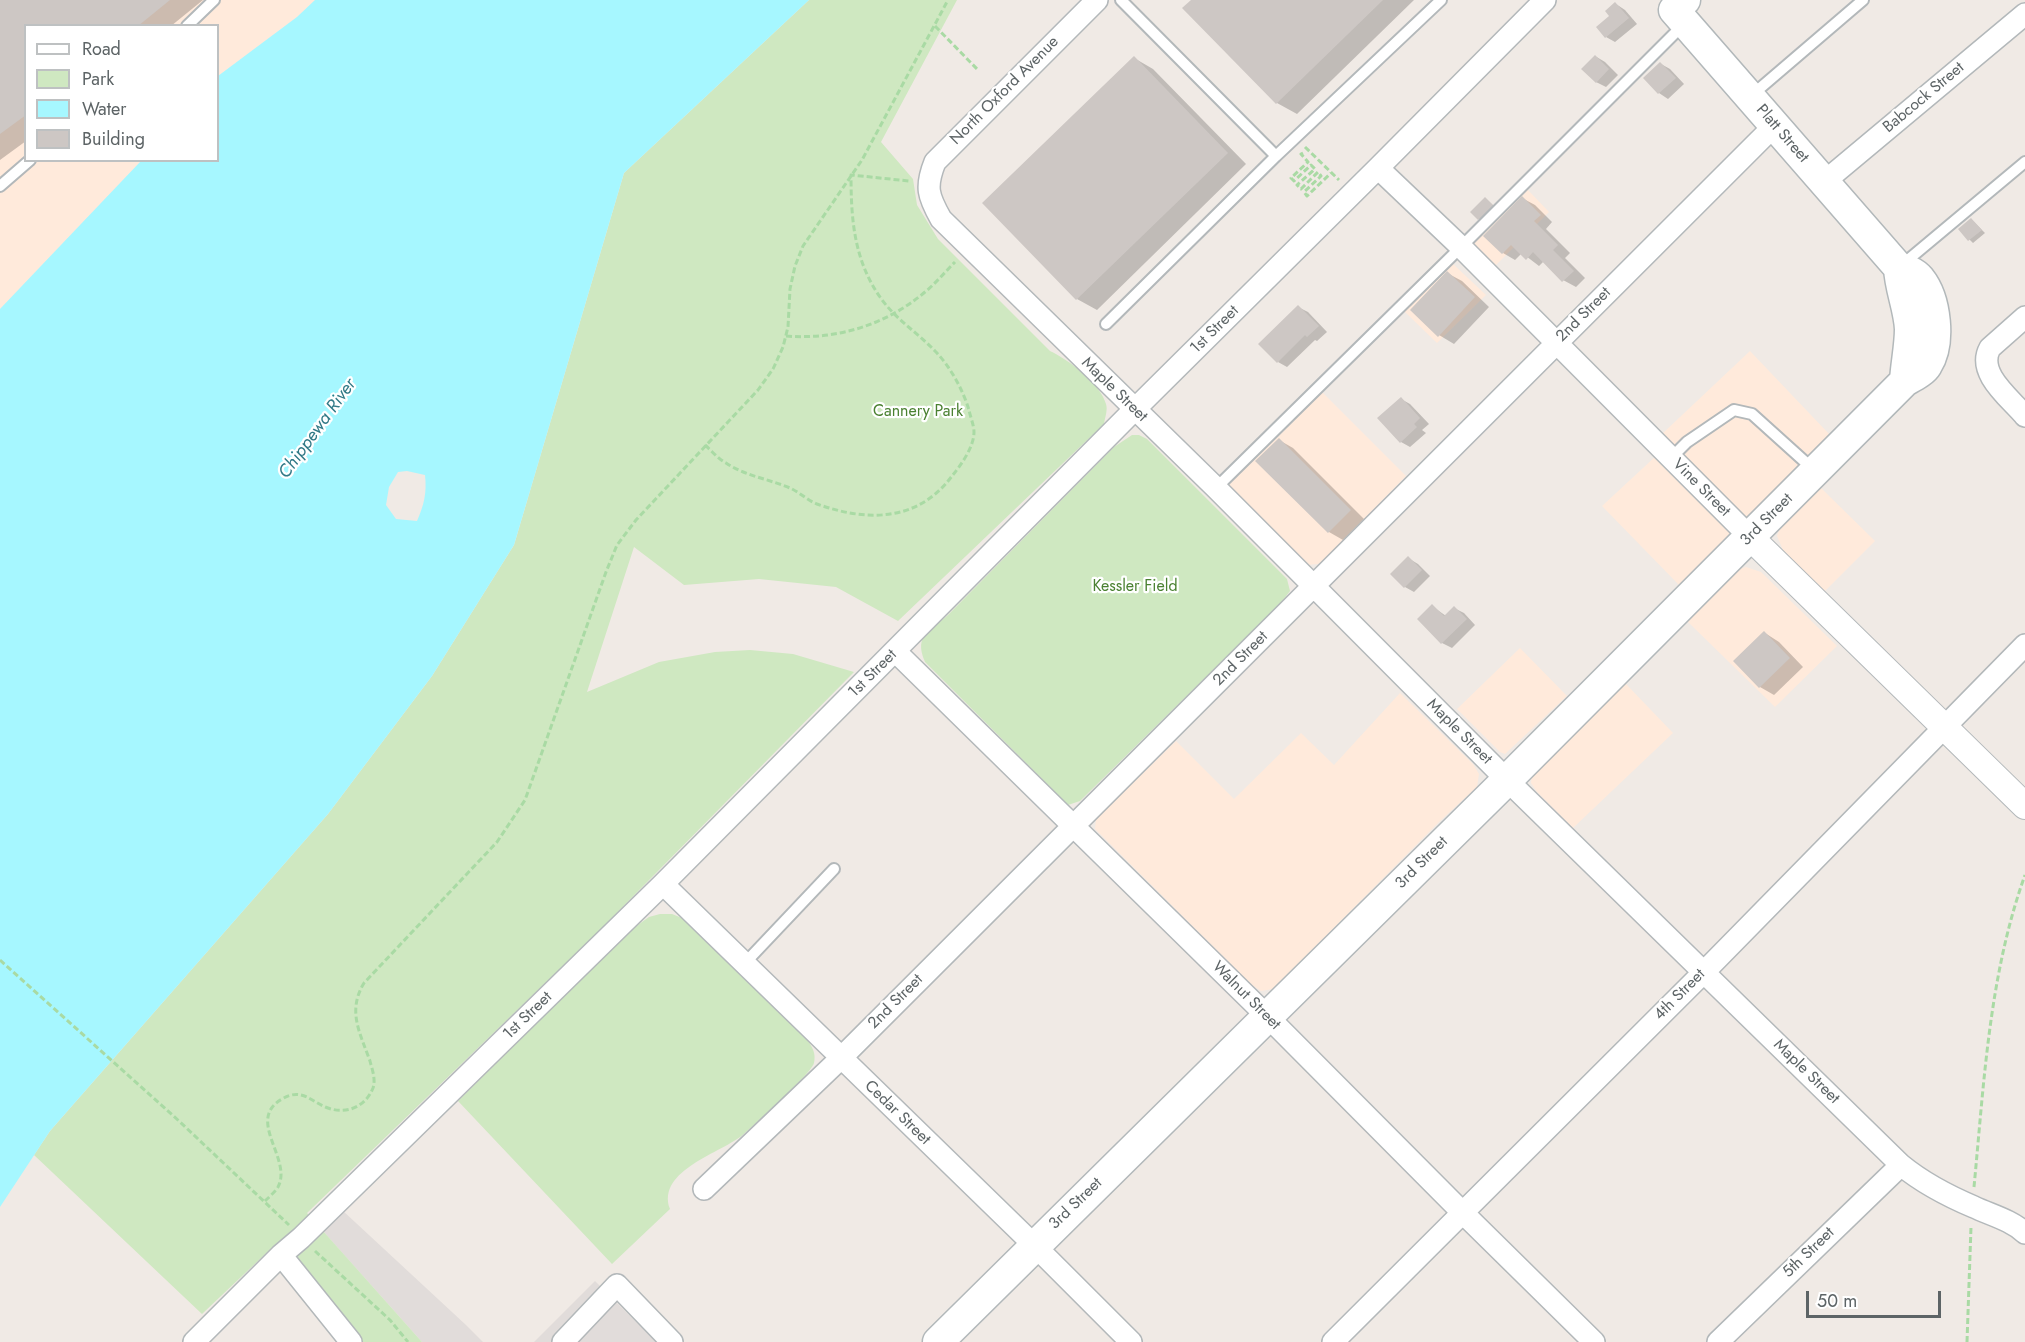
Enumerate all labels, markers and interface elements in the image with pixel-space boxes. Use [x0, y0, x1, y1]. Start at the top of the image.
legend [24, 24, 219, 162]
street label: North Oxford Avenue [947, 33, 1063, 149]
text: Road [82, 36, 121, 62]
street label: Babcock Street [1880, 59, 1968, 137]
text: Park [82, 66, 114, 92]
text: Water [82, 96, 126, 122]
street label: Platt Street [1752, 101, 1812, 167]
text: Building [82, 126, 145, 152]
street label: 2nd Street [1553, 284, 1615, 346]
street label: 1st Street [1187, 302, 1243, 358]
street label: Maple Street [1077, 354, 1151, 426]
water label: Chippewa River [275, 375, 361, 483]
park label: Cannery Park [873, 402, 963, 422]
street label: Vine Street [1668, 455, 1734, 521]
street label: 3rd Street [1737, 490, 1797, 550]
park label: Kessler Field [1092, 577, 1178, 597]
street label: 2nd Street [1210, 628, 1272, 690]
street label: 1st Street [845, 646, 901, 702]
street label: Maple Street [1422, 695, 1496, 769]
street label: 3rd Street [1392, 833, 1452, 893]
street label: Walnut Street [1208, 958, 1284, 1034]
street label: 4th Street [1650, 965, 1710, 1025]
street label: 2nd Street [865, 971, 927, 1033]
street label: 1st Street [500, 988, 556, 1044]
street label: Maple Street [1769, 1036, 1843, 1108]
street label: Cedar Street [860, 1077, 934, 1149]
street label: 3rd Street [1045, 1174, 1107, 1234]
street label: 5th Street [1779, 1224, 1839, 1282]
scale bar [1809, 1279, 1944, 1317]
text: 50 m [1817, 1288, 1857, 1314]

